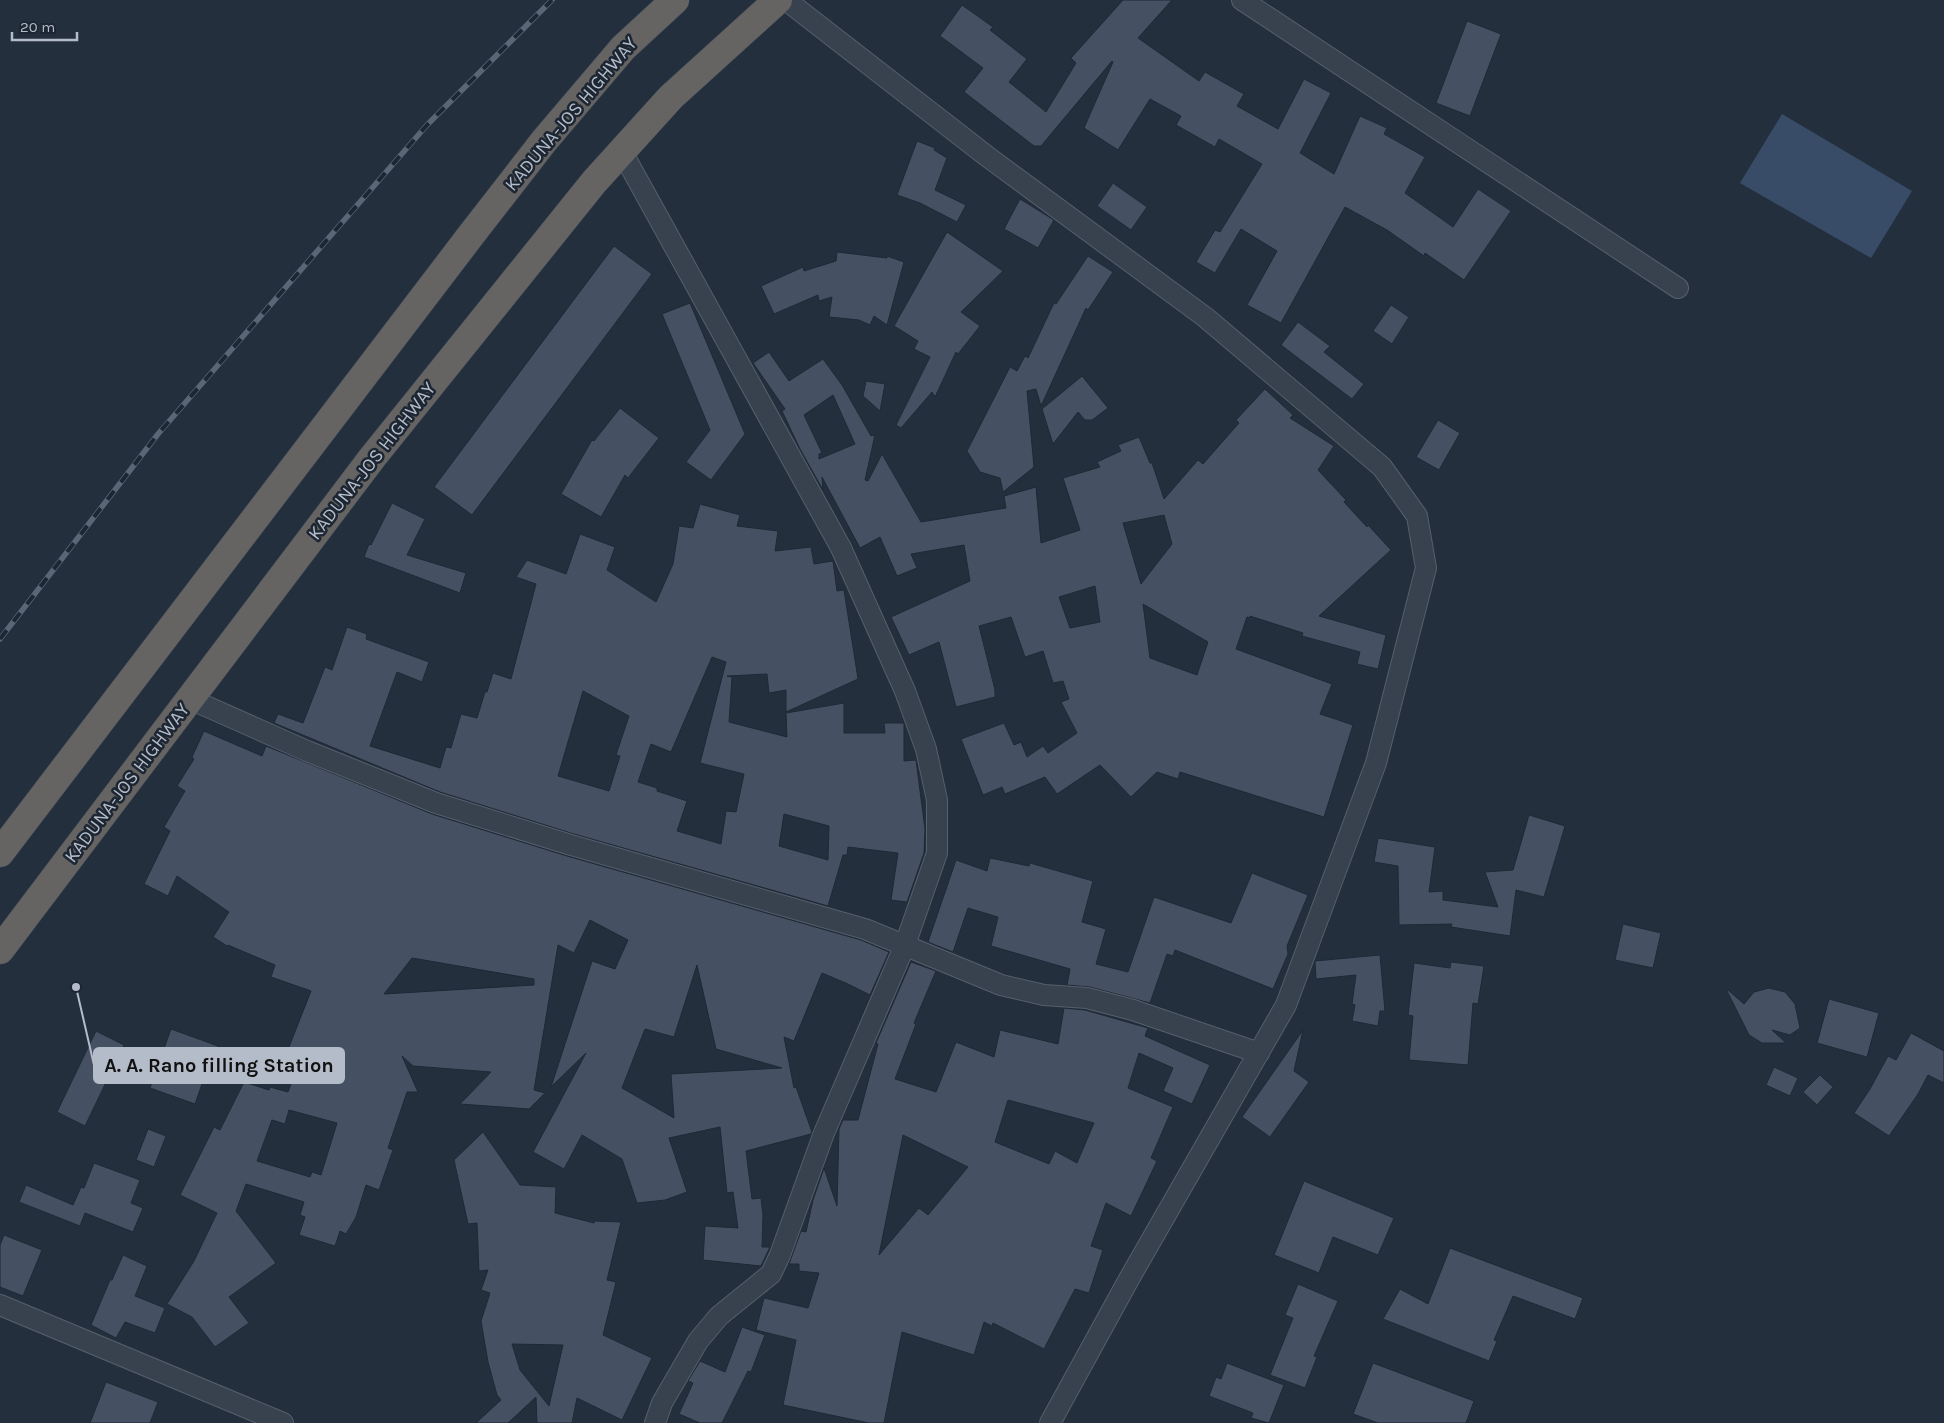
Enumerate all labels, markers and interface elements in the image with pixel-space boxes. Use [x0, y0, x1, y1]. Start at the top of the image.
scale bar [12, 10, 78, 42]
text: 20 m [20, 18, 55, 36]
street label: KADUNA-JOS HIGHWAY [500, 32, 642, 195]
street label: KADUNA-JOS HIGHWAY [304, 377, 441, 544]
street label: KADUNA-JOS HIGHWAY [60, 698, 195, 867]
callout: A. A. Rano filling Station [94, 1048, 344, 1083]
text: A. A. Rano filling Station [104, 1054, 334, 1077]

